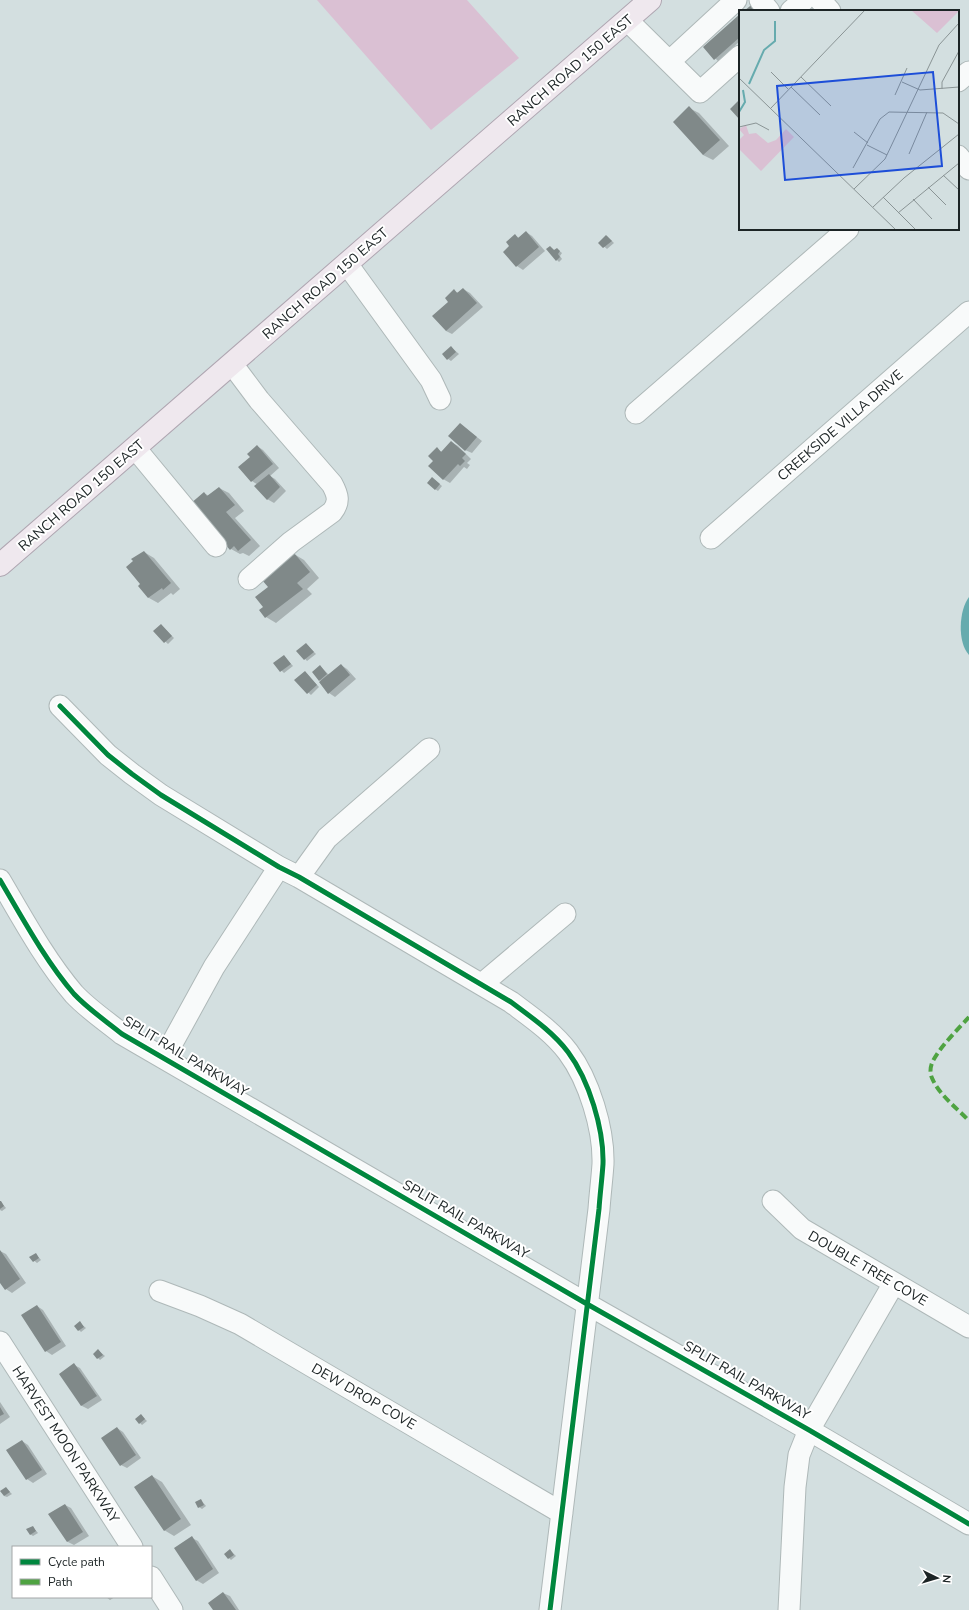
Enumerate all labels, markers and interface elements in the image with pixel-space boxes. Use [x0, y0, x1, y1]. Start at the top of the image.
street label: RANCH ROAD 150 EAST [503, 10, 638, 130]
inset map [739, 10, 959, 230]
street label: RANCH ROAD 150 EAST [258, 223, 393, 343]
street label: CREEKSIDE VILLA DRIVE [773, 365, 907, 485]
street label: RANCH ROAD 150 EAST [14, 435, 149, 555]
street label: SPLIT RAIL PARKWAY [119, 1011, 253, 1102]
street label: SPLIT RAIL PARKWAY [399, 1175, 533, 1264]
street label: DOUBLE TREE COVE [804, 1226, 931, 1310]
street label: SPLIT RAIL PARKWAY [680, 1336, 814, 1425]
street label: DEW DROP COVE [308, 1359, 420, 1434]
street label: HARVEST MOON PARKWAY [8, 1362, 124, 1527]
legend [12, 1546, 152, 1598]
text: Cycle path [48, 1554, 105, 1570]
north arrow [917, 1558, 957, 1598]
text: Path [48, 1574, 73, 1590]
text: N [939, 1574, 954, 1584]

